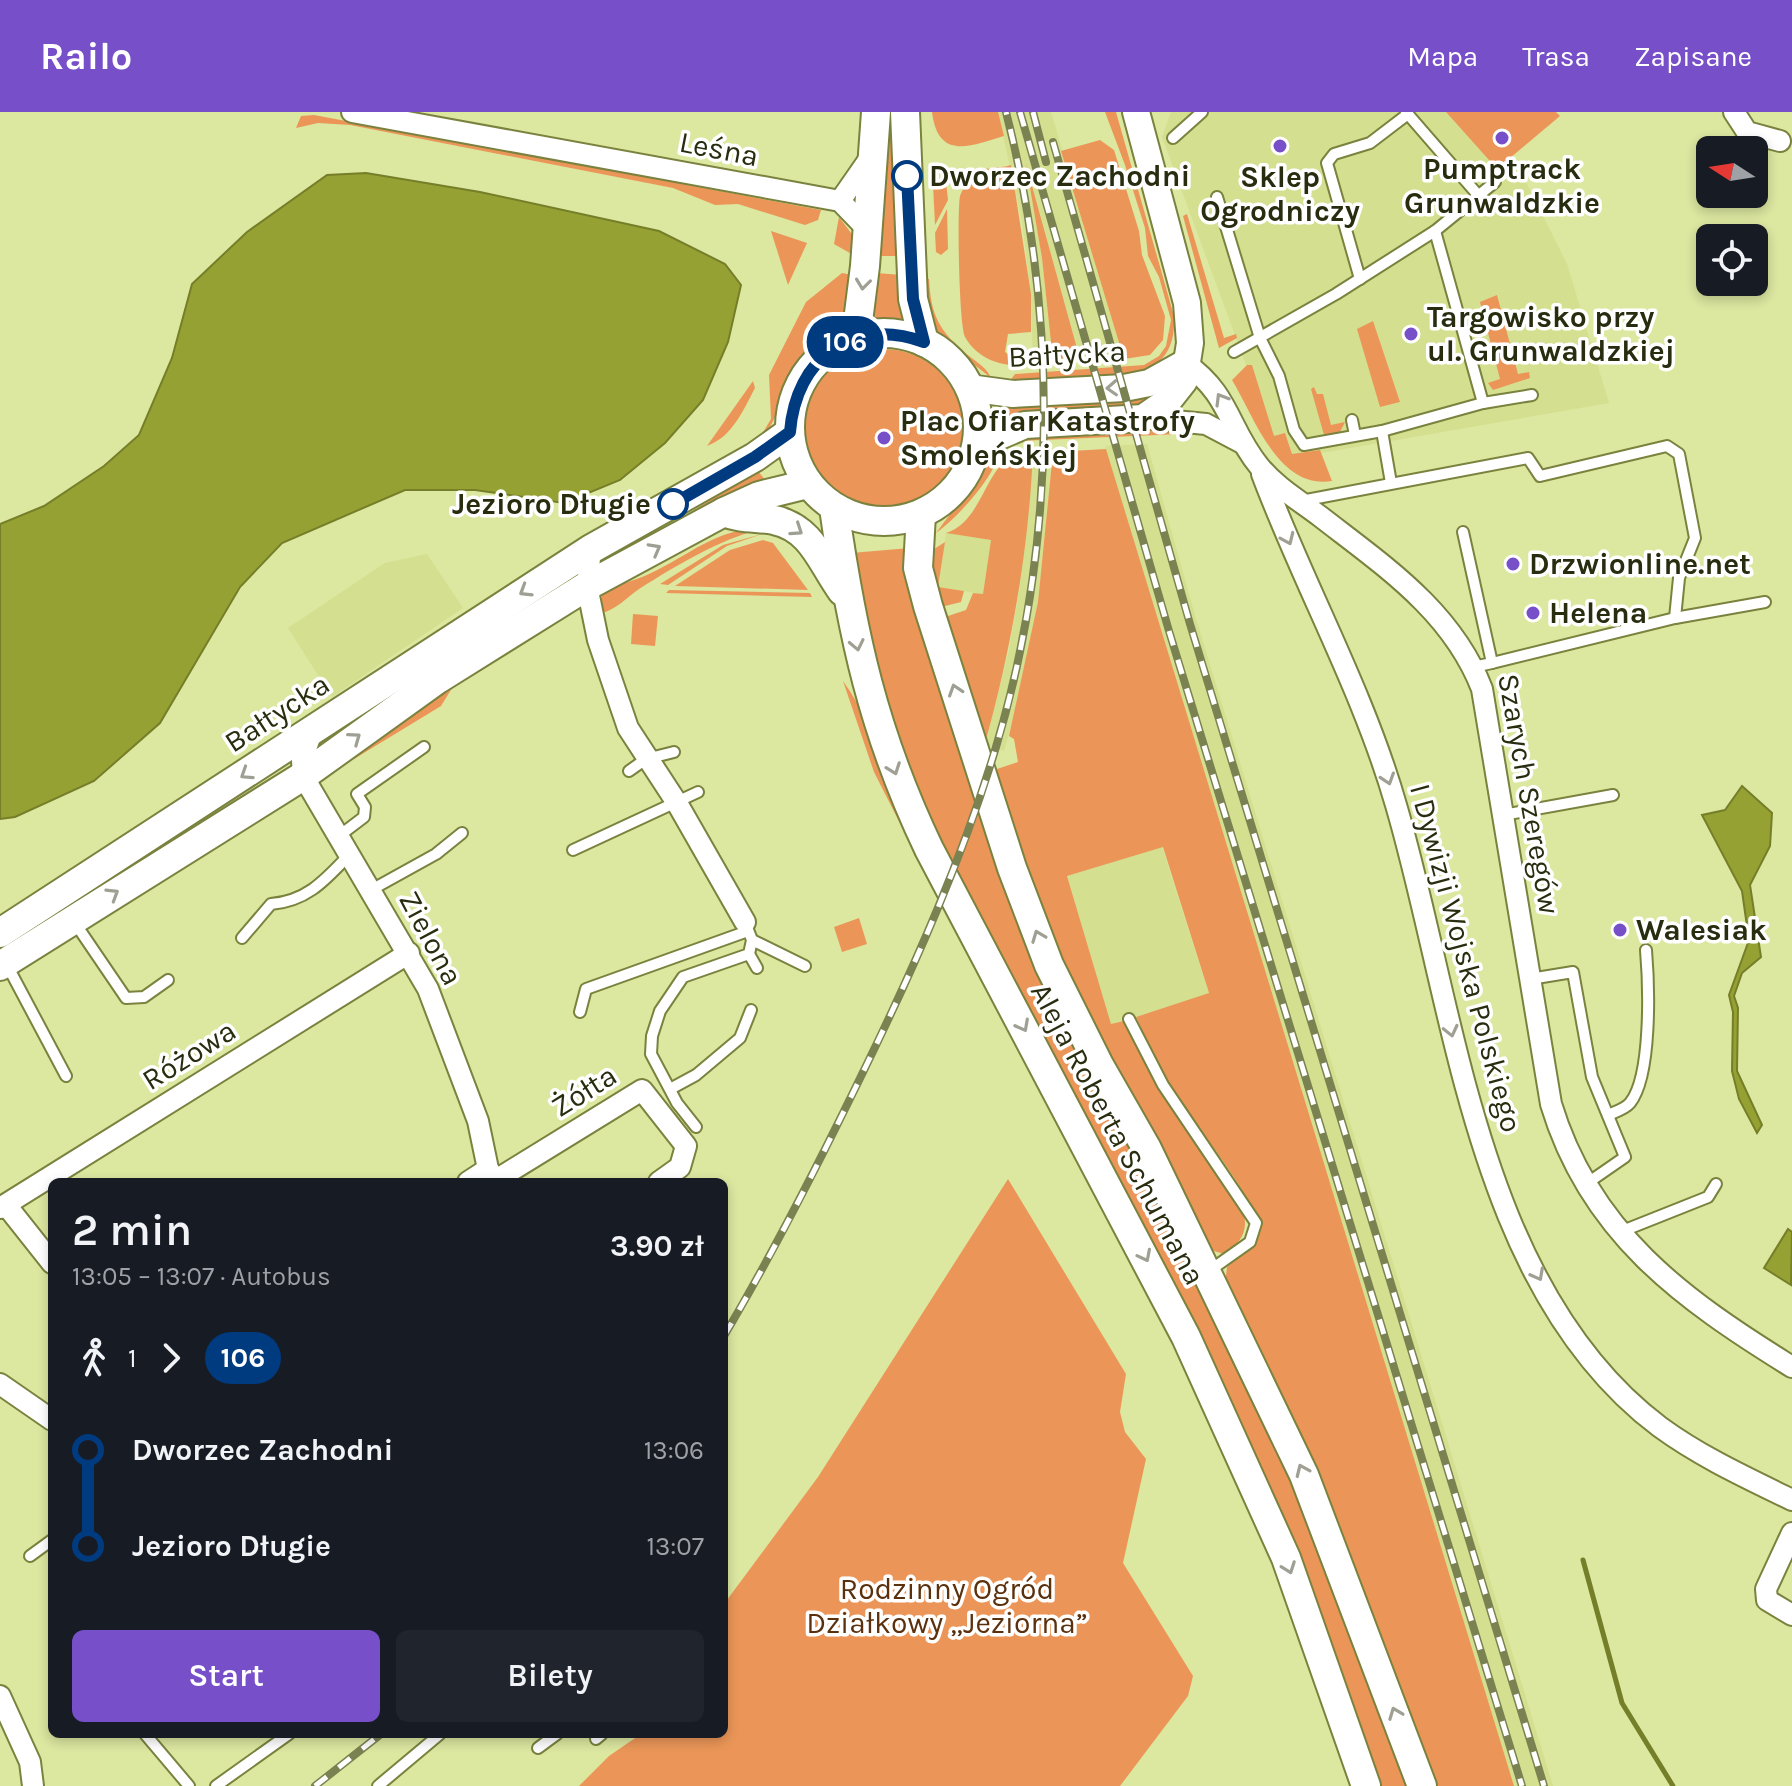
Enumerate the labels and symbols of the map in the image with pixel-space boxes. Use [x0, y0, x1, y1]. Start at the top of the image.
street label: Leśna [676, 124, 762, 174]
marker: Pumptrack Grunwaldzkie [1493, 129, 1511, 147]
north arrow [1696, 136, 1768, 208]
marker: Sklep Ogrodniczy [1271, 137, 1289, 155]
place label: Pumptrack Grunwaldzkie [1404, 151, 1600, 221]
place label: Dworzec Zachodni [929, 158, 1190, 194]
place label: Sklep Ogrodniczy [1200, 159, 1360, 229]
marker: Dworzec Zachodni [892, 161, 922, 191]
one-way arrow [855, 277, 872, 291]
place label: Targowisko przy ul. Grunwaldzkiej [1427, 299, 1675, 369]
line badge: 106 [799, 316, 891, 368]
marker: Targowisko przy ul. Grunwaldzkiej [1402, 325, 1420, 343]
street label: Bałtycka [1007, 333, 1127, 375]
one-way arrow [1105, 379, 1118, 396]
one-way arrow [1216, 394, 1231, 408]
place label: Plac Ofiar Katastrofy Smoleńskiej [900, 403, 1195, 473]
marker: Plac Ofiar Katastrofy Smoleńskiej [875, 429, 893, 447]
place label: Jezioro Długie [452, 486, 651, 522]
marker: Jezioro Długie [658, 489, 688, 519]
one-way arrow [788, 520, 803, 535]
one-way arrow [1279, 531, 1295, 545]
one-way arrow [647, 544, 661, 559]
place label: Drzwionline.net [1529, 546, 1751, 582]
marker: Drzwionline.net [1504, 555, 1522, 573]
one-way arrow [519, 582, 534, 597]
place label: Helena [1549, 595, 1647, 631]
marker: Helena [1524, 604, 1542, 622]
one-way arrow [848, 638, 865, 652]
street label: Bałtycka [218, 666, 336, 760]
street label: Szarych Szeregów [1490, 671, 1568, 917]
one-way arrow [948, 684, 964, 697]
one-way arrow [346, 734, 361, 748]
one-way arrow [884, 761, 901, 775]
one-way arrow [240, 764, 255, 779]
one-way arrow [1379, 772, 1395, 785]
street label: I Dywizji Wojska Polskiego [1402, 780, 1530, 1136]
street label: Zielona [391, 885, 471, 991]
one-way arrow [104, 888, 118, 903]
place label: Walesiak [1636, 912, 1767, 948]
marker: Walesiak [1611, 921, 1629, 939]
one-way arrow [1031, 930, 1048, 944]
street label: Aleja Roberta Schumana [1023, 977, 1213, 1291]
street label: Różowa [136, 1012, 242, 1098]
one-way arrow [1013, 1017, 1029, 1032]
one-way arrow [1441, 1024, 1458, 1038]
street label: Żółta [545, 1057, 623, 1125]
one-way arrow [1135, 1247, 1150, 1262]
one-way arrow [1528, 1267, 1543, 1282]
one-way arrow [1295, 1464, 1311, 1479]
one-way arrow [1279, 1560, 1296, 1574]
park label: Rodzinny Ogród Działkowy „Jeziorna” [806, 1571, 1088, 1641]
one-way arrow [1388, 1707, 1405, 1721]

